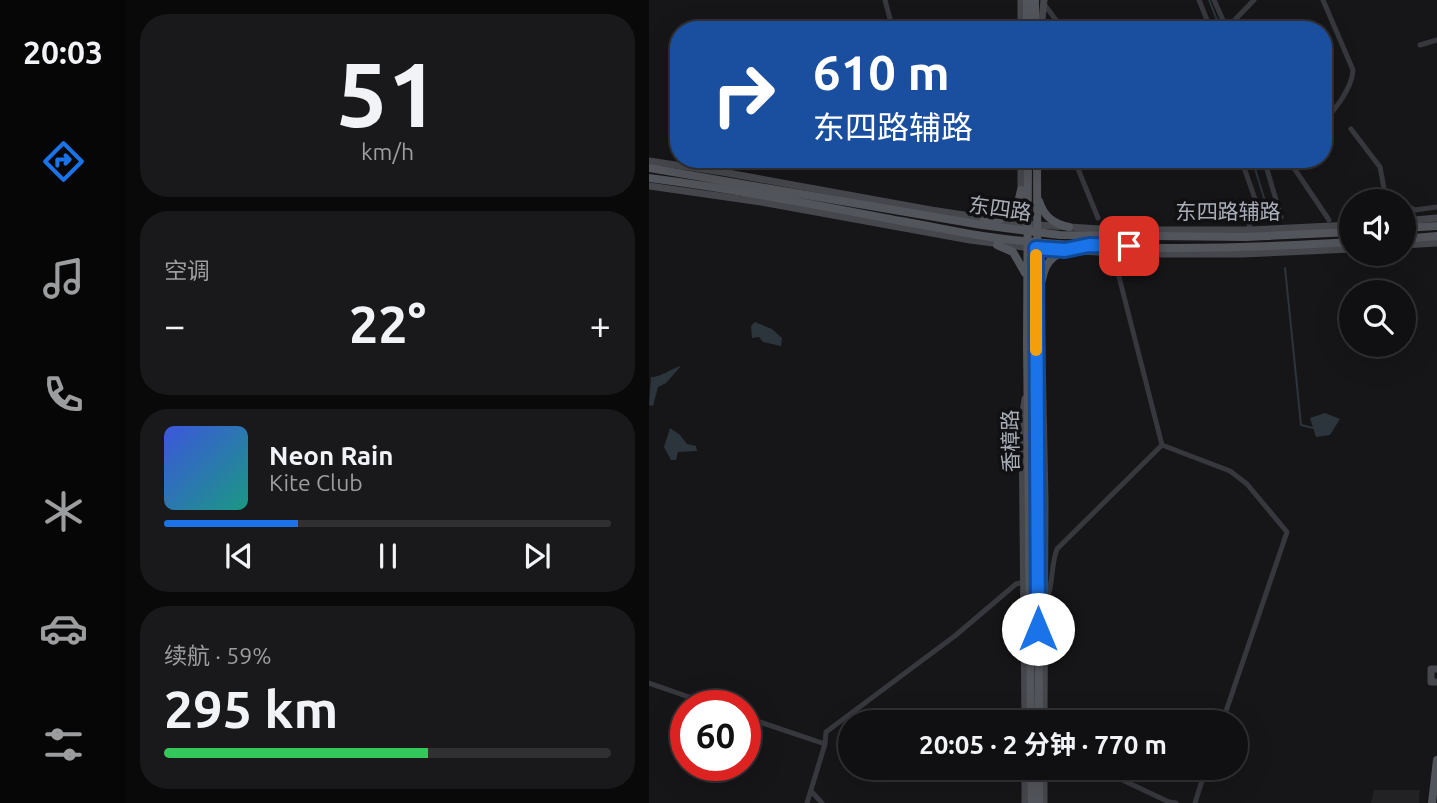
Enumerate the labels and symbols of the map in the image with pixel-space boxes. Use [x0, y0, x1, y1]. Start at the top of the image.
street label: 东四路 [967, 192, 1033, 224]
street label: 东四路辅路 [1176, 199, 1281, 223]
pin [1099, 216, 1159, 276]
street label: 香樟路 [997, 409, 1023, 473]
position arrow [1001, 592, 1075, 666]
speed limit sign: 60 [670, 690, 761, 781]

